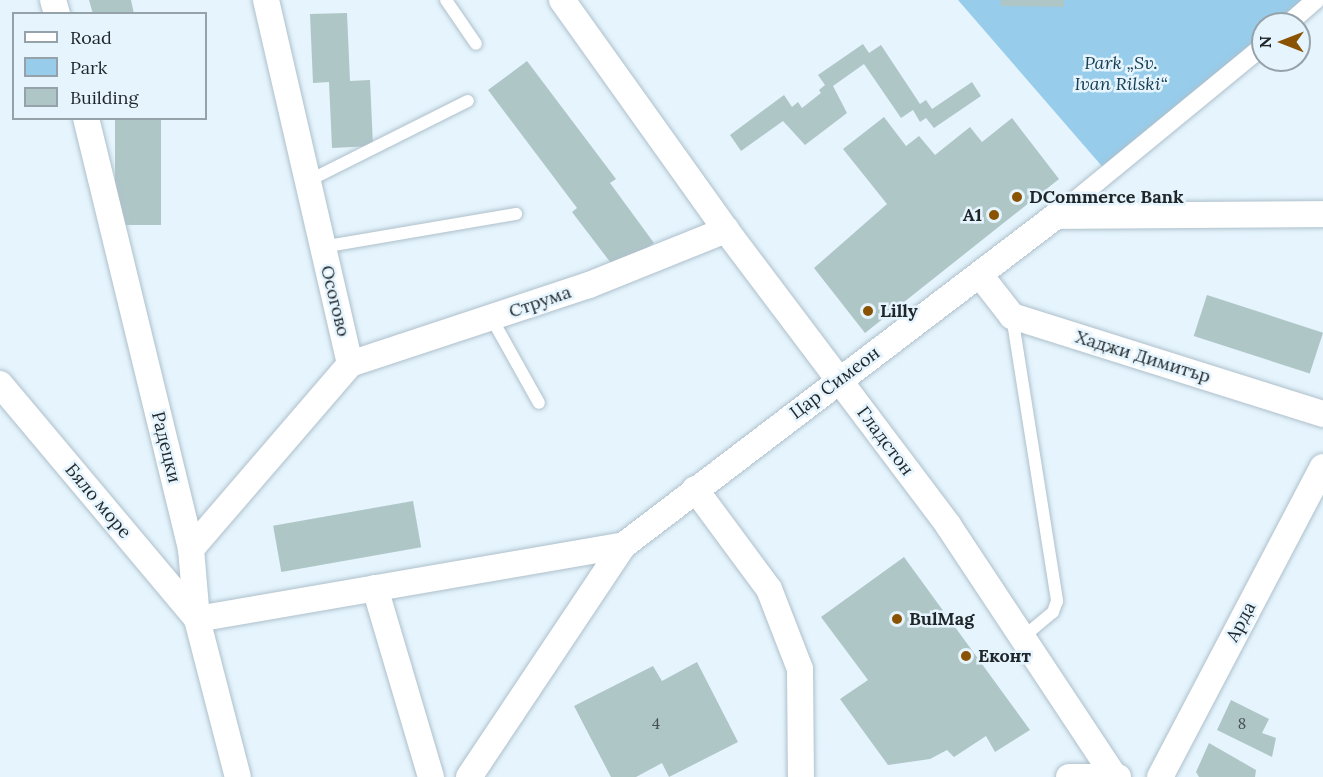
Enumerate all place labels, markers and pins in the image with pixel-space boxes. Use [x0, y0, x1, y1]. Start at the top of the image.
place label: DCommerce Bank [1029, 186, 1184, 208]
marker: DCommerce Bank [1010, 190, 1024, 204]
place label: A1 [963, 204, 982, 226]
marker: A1 [987, 208, 1001, 222]
place label: Lilly [880, 300, 918, 322]
marker: Lilly [861, 304, 875, 318]
place label: BulMag [909, 608, 974, 630]
marker: BulMag [890, 612, 904, 626]
place label: Еконт [978, 645, 1031, 667]
marker: Еконт [959, 649, 973, 663]

